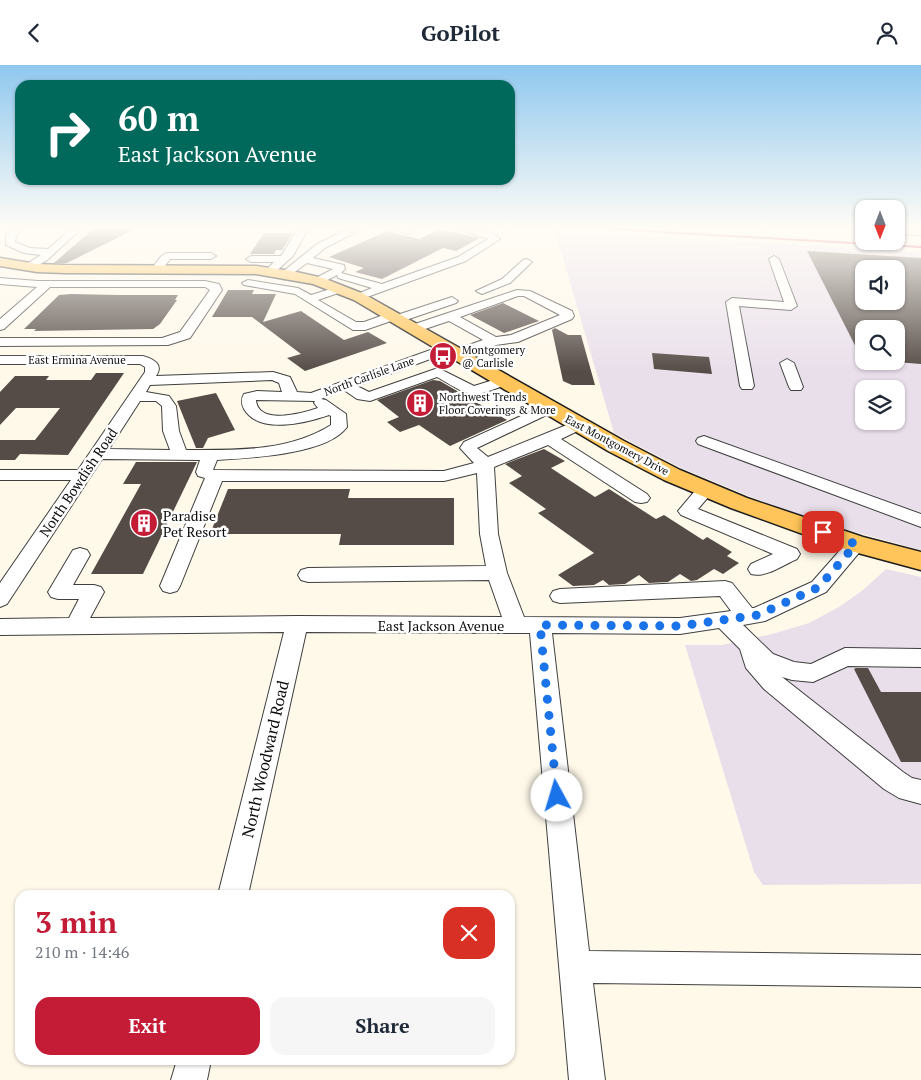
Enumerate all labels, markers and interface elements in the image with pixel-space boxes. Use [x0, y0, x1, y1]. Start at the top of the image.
text: GoPilot [421, 18, 500, 47]
icon: back [20, 19, 48, 47]
icon: person [873, 19, 901, 47]
text: 60 m [118, 95, 199, 141]
icon: right [35, 100, 100, 165]
text: East Jackson Avenue [118, 139, 317, 168]
north arrow [855, 200, 905, 250]
map controls [855, 200, 905, 430]
button: sound [855, 260, 905, 310]
button: search [855, 320, 905, 370]
bus stop icon: Montgomery @ Carlisle [428, 341, 458, 371]
place label: Montgomery @ Carlisle [462, 343, 526, 370]
street label: East Ermina Avenue [28, 353, 126, 367]
street label: North Carlisle Lane [322, 353, 416, 399]
button: layers [855, 380, 905, 430]
building icon: Northwest Trends Floor Coverings & More [405, 388, 435, 418]
place label: Northwest Trends Floor Coverings & More [439, 390, 556, 417]
street label: East Montgomery Drive [563, 412, 672, 479]
street label: North Bowdish Road [34, 424, 122, 540]
place label: Paradise Pet Resort [163, 506, 227, 541]
building icon: Paradise Pet Resort [129, 508, 159, 538]
pin [802, 511, 844, 553]
icon: arrive [809, 518, 837, 546]
street label: East Jackson Avenue [378, 616, 504, 635]
street label: North Woodward Road [236, 678, 294, 840]
position arrow [530, 769, 582, 821]
text: 3 min [35, 902, 117, 942]
button: close [443, 907, 495, 959]
text: 210 m · 14:46 [35, 941, 129, 963]
button: Exit [35, 997, 260, 1055]
button: Share [270, 997, 495, 1055]

